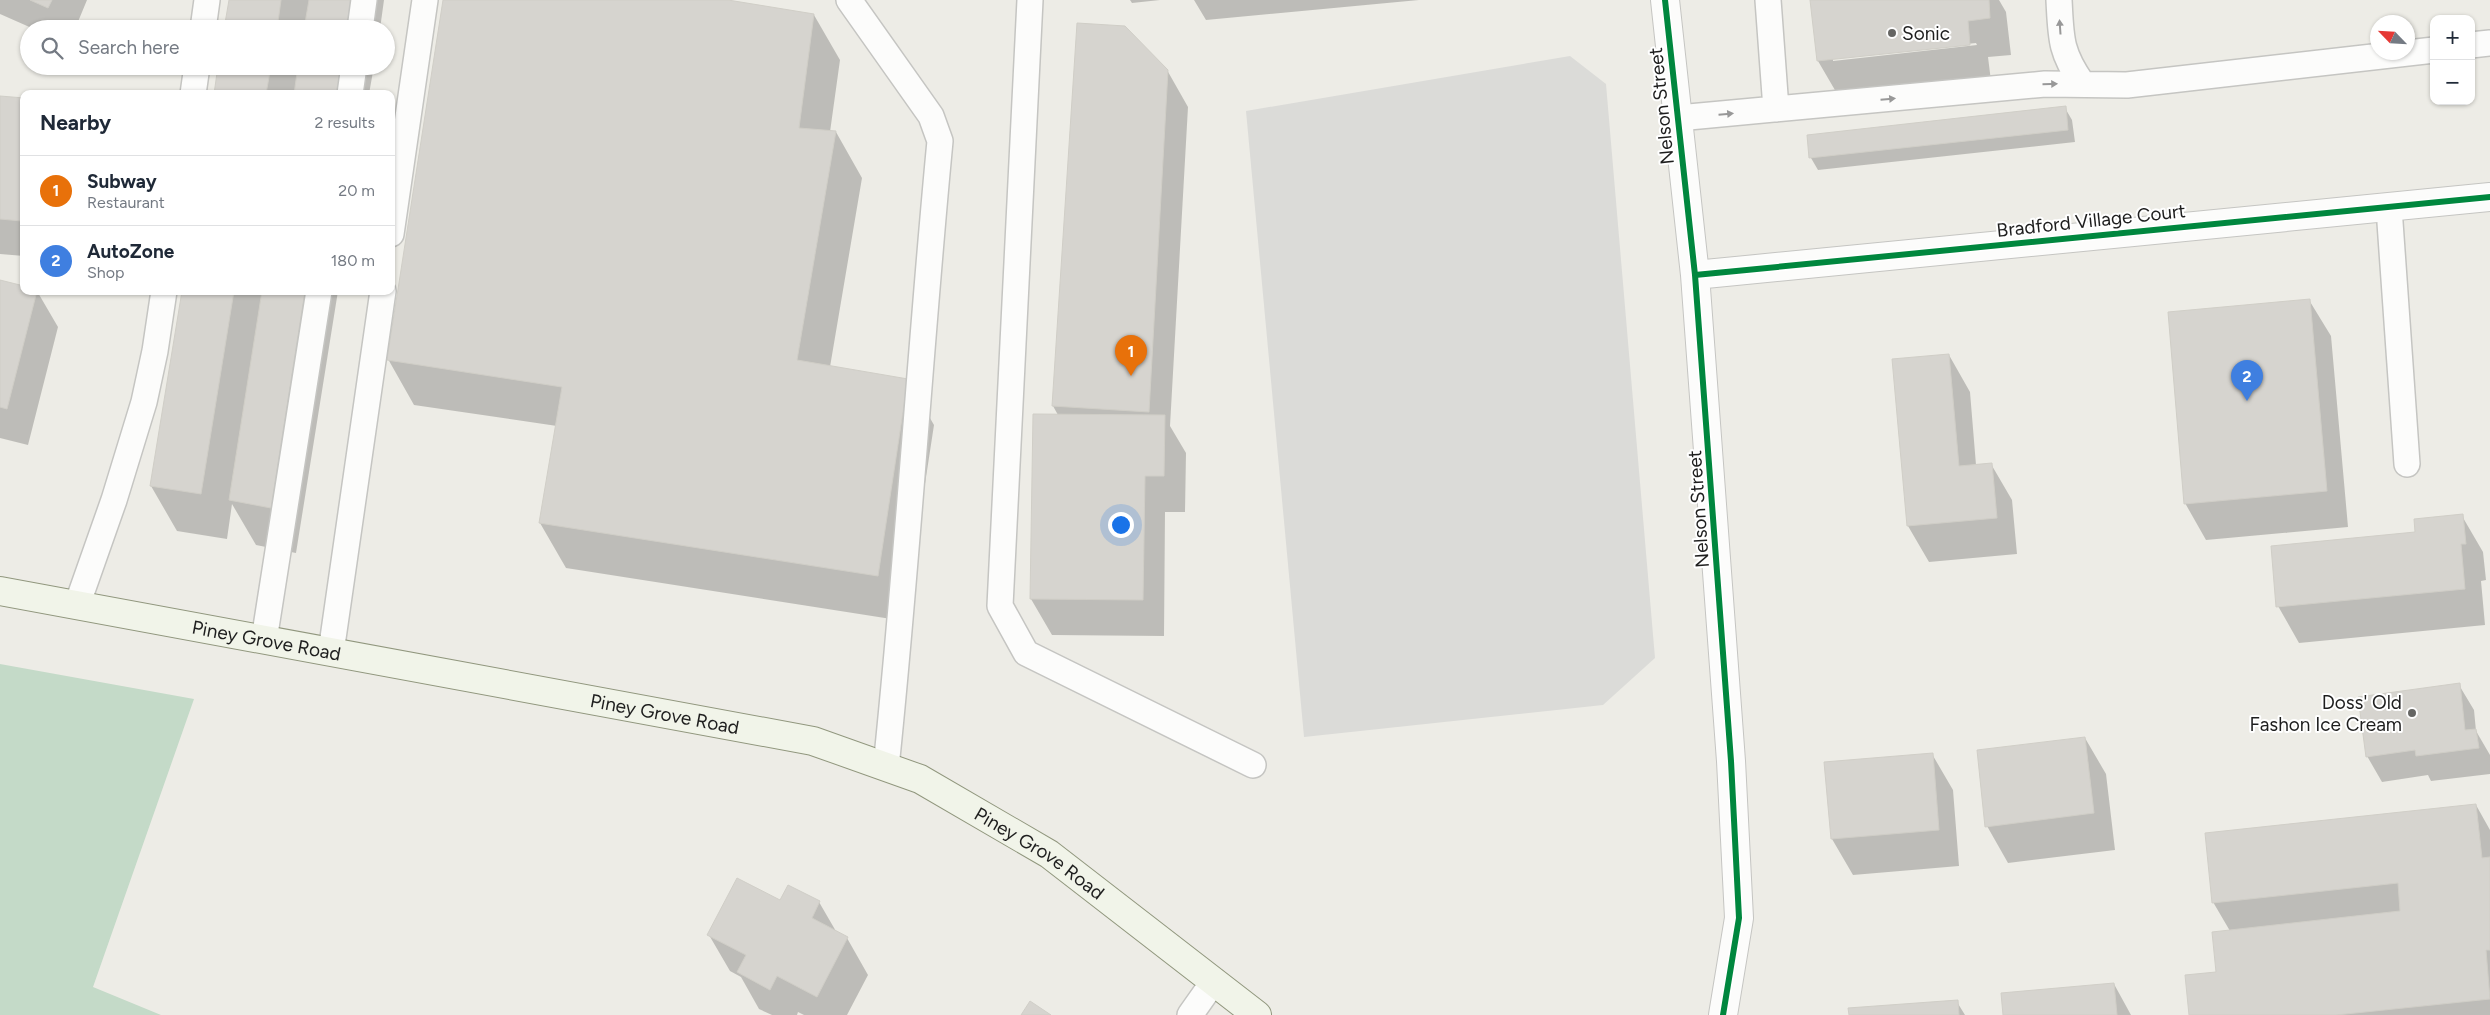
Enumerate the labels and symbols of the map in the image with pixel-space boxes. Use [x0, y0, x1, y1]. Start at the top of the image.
north arrow [2370, 15, 2415, 60]
one-way arrow [2056, 19, 2064, 35]
place label: Sonic [1902, 22, 1950, 45]
marker: Sonic [1886, 27, 1898, 39]
street label: Nelson Street [1644, 46, 1679, 166]
one-way arrow [2042, 80, 2058, 88]
one-way arrow [1881, 95, 1897, 103]
one-way arrow [1719, 110, 1735, 118]
street label: Bradford Village Court [1995, 199, 2187, 242]
pin: 1 [1115, 335, 1147, 376]
pin: 2 [2231, 360, 2263, 401]
street label: Nelson Street [1683, 449, 1714, 568]
your location [1108, 512, 1134, 538]
street label: Piney Grove Road [190, 616, 343, 666]
street label: Piney Grove Road [588, 689, 741, 739]
place label: Doss' Old Fashon Ice Cream [2249, 691, 2402, 736]
marker: Doss' Old Fashon Ice Cream [2406, 707, 2418, 719]
street label: Piney Grove Road [970, 802, 1109, 905]

